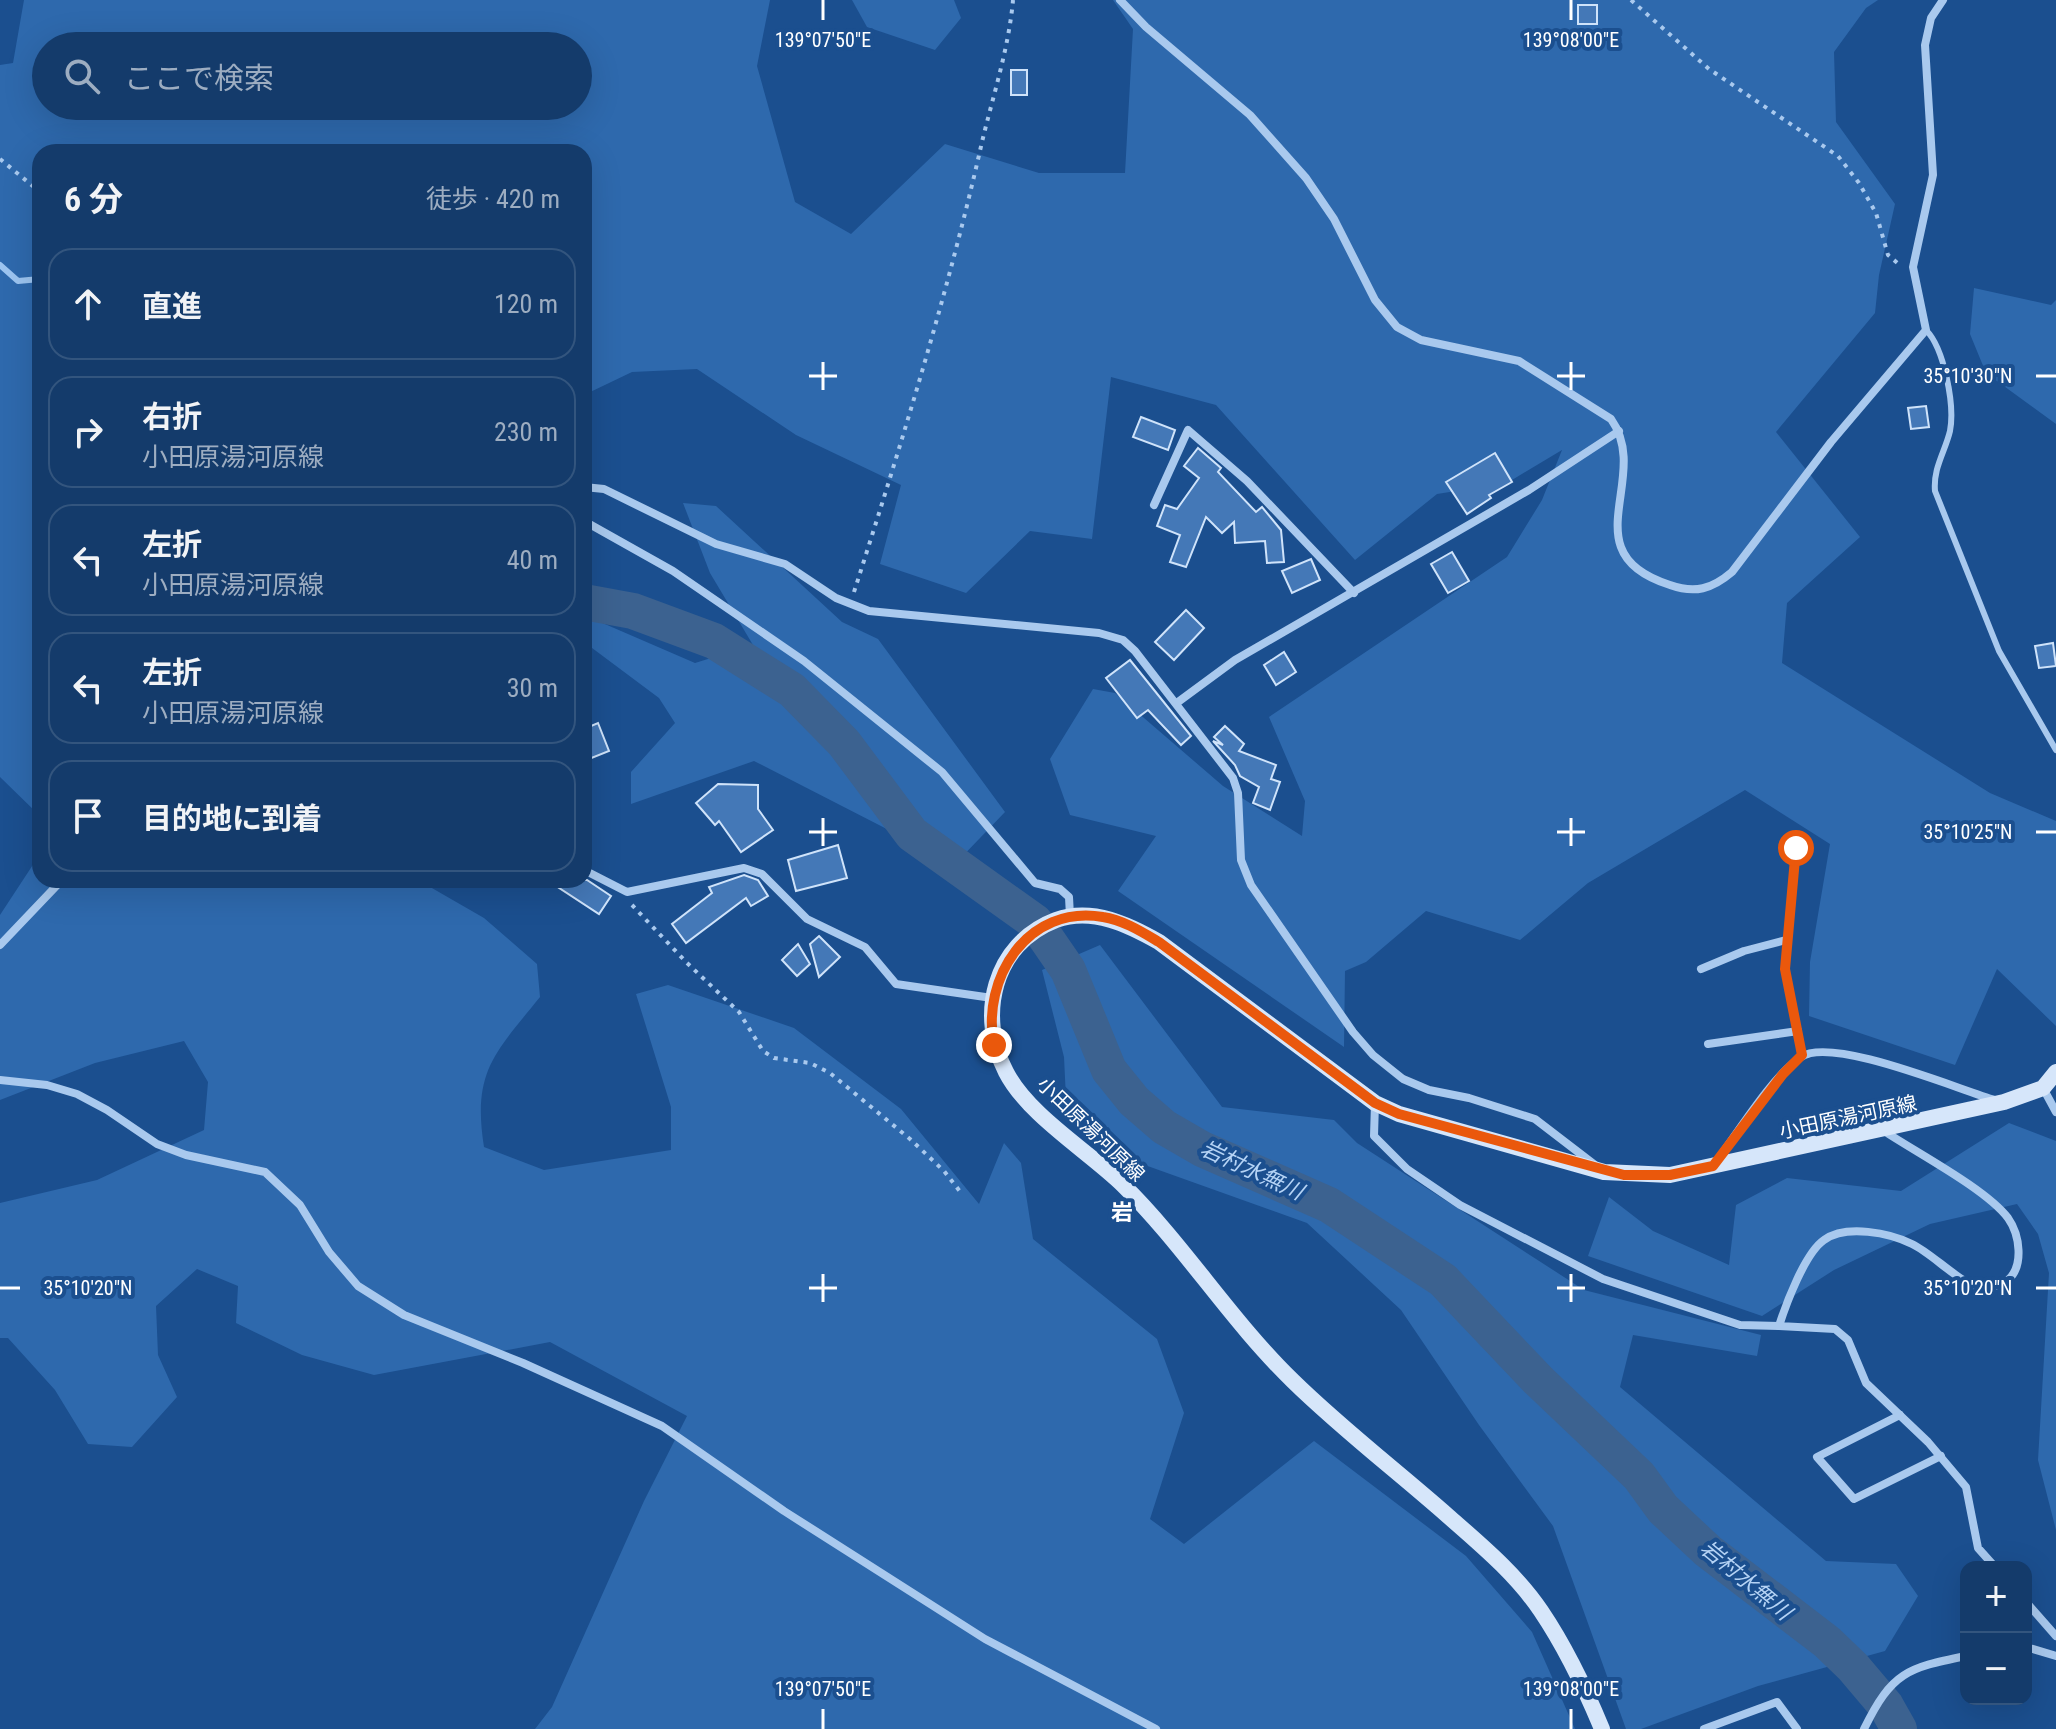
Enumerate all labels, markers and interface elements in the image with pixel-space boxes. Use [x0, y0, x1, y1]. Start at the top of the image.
text: 139°07'50"E [775, 28, 871, 52]
text: 139°08'00"E [1523, 28, 1619, 52]
search box [32, 32, 592, 120]
icon: search [60, 54, 104, 98]
text: ここで検索 [124, 61, 274, 96]
text: 6 分 [64, 179, 123, 219]
text: 徒歩 · 420 m [426, 184, 560, 214]
icon: ahead [66, 282, 110, 326]
text: 直進 [142, 289, 202, 324]
text: 120 m [494, 289, 558, 319]
text: 35°10'30"N [1923, 364, 2013, 388]
text: 右折 [142, 399, 202, 434]
icon: right [66, 410, 110, 454]
text: 230 m [494, 417, 558, 447]
text: 小田原湯河原線 [142, 442, 324, 472]
text: 左折 [142, 527, 202, 562]
icon: left [66, 538, 110, 582]
text: 40 m [507, 545, 558, 575]
text: 小田原湯河原線 [142, 570, 324, 600]
text: 左折 [142, 655, 202, 690]
icon: left [66, 666, 110, 710]
text: 30 m [507, 673, 558, 703]
text: 小田原湯河原線 [142, 698, 324, 728]
icon: arrive [66, 794, 110, 838]
text: 目的地に到着 [142, 801, 322, 836]
text: 35°10'25"N [1923, 820, 2013, 844]
route start [1778, 830, 1814, 866]
route end [976, 1027, 1012, 1063]
street label: 小田原湯河原線 [1032, 1072, 1150, 1186]
street label: 小田原湯河原線 [1777, 1091, 1919, 1143]
water label: 岩村水無川 [1197, 1135, 1309, 1205]
district label: 岩 [1111, 1200, 1133, 1225]
text: 35°10'20"N [43, 1276, 133, 1300]
text: 35°10'20"N [1923, 1276, 2013, 1300]
water label: 岩村水無川 [1696, 1535, 1798, 1626]
map controls [1960, 1561, 2032, 1705]
button: + [1960, 1561, 2032, 1633]
button: − [1960, 1633, 2032, 1705]
text: 139°07'50"E [775, 1677, 871, 1701]
text: 139°08'00"E [1523, 1677, 1619, 1701]

